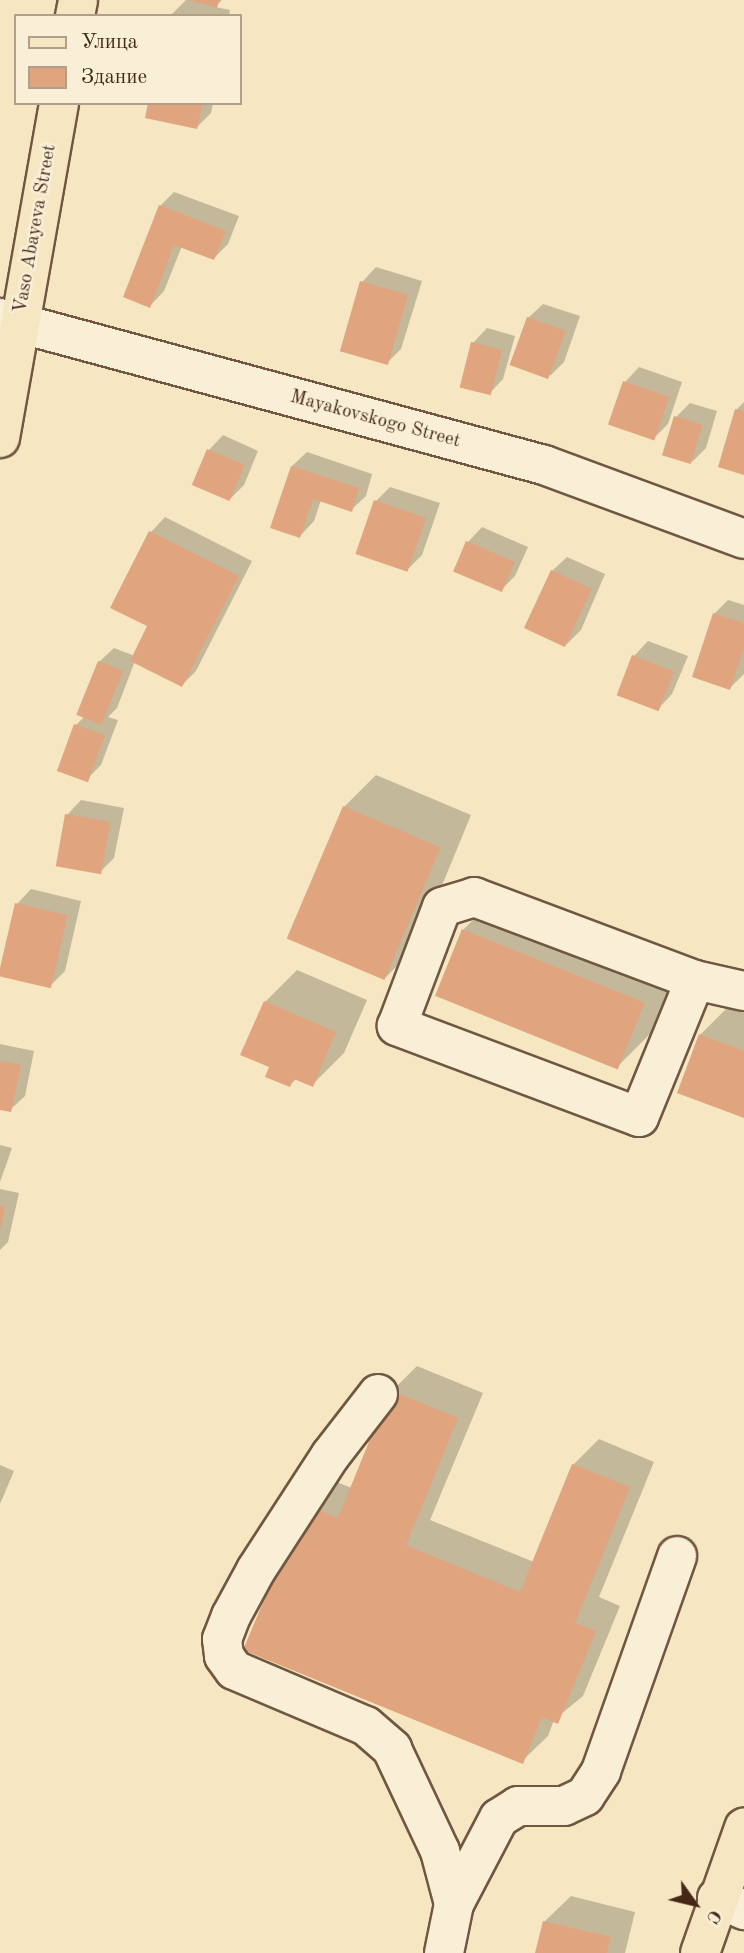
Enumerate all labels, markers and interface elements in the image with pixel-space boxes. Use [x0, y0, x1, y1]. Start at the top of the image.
legend [14, 14, 242, 105]
text: Улица [81, 32, 138, 53]
text: Здание [81, 67, 147, 88]
street label: Vaso Abayeva Street [10, 143, 62, 315]
street label: Mayakovskogo Street [287, 386, 463, 454]
north arrow [660, 1869, 730, 1939]
text: С [701, 1906, 724, 1927]

